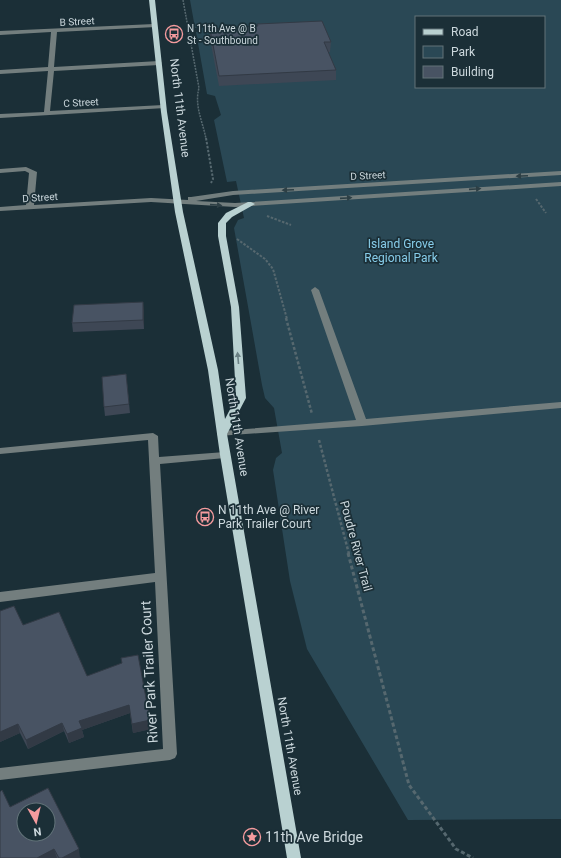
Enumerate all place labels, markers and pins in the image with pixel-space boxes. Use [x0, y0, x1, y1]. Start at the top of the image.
place label: N 11th Ave @ B St - Southbound [187, 23, 258, 46]
bus stop icon: N 11th Ave @ B St - Southbound [164, 24, 184, 44]
place label: N 11th Ave @ River Park Trailer Court [218, 503, 319, 531]
bus stop icon: N 11th Ave @ River Park Trailer Court [195, 507, 215, 527]
place icon: 11th Ave Bridge [242, 827, 262, 847]
place label: 11th Ave Bridge [265, 829, 363, 845]

